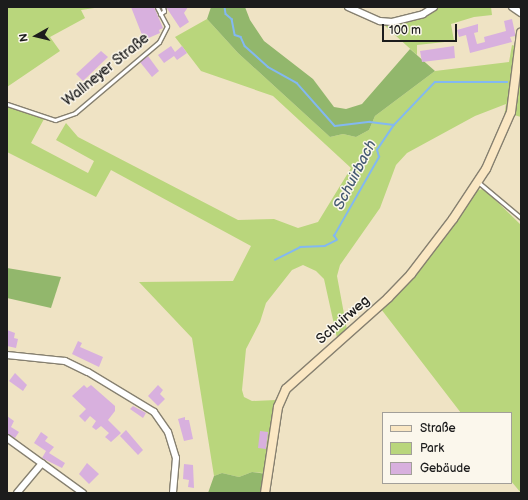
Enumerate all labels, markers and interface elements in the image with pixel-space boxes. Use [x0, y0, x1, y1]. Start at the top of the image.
north arrow [16, 16, 56, 56]
scale bar [384, 16, 459, 42]
text: 100 m [389, 23, 421, 38]
street label: Wallneyer Straße [59, 30, 153, 110]
text: N [17, 33, 31, 43]
water label: Schuirbach [330, 137, 380, 213]
street label: Schuirweg [313, 292, 373, 348]
legend [382, 412, 512, 484]
text: Straße [420, 421, 456, 436]
text: Park [420, 441, 444, 456]
text: Gebäude [420, 461, 470, 476]

